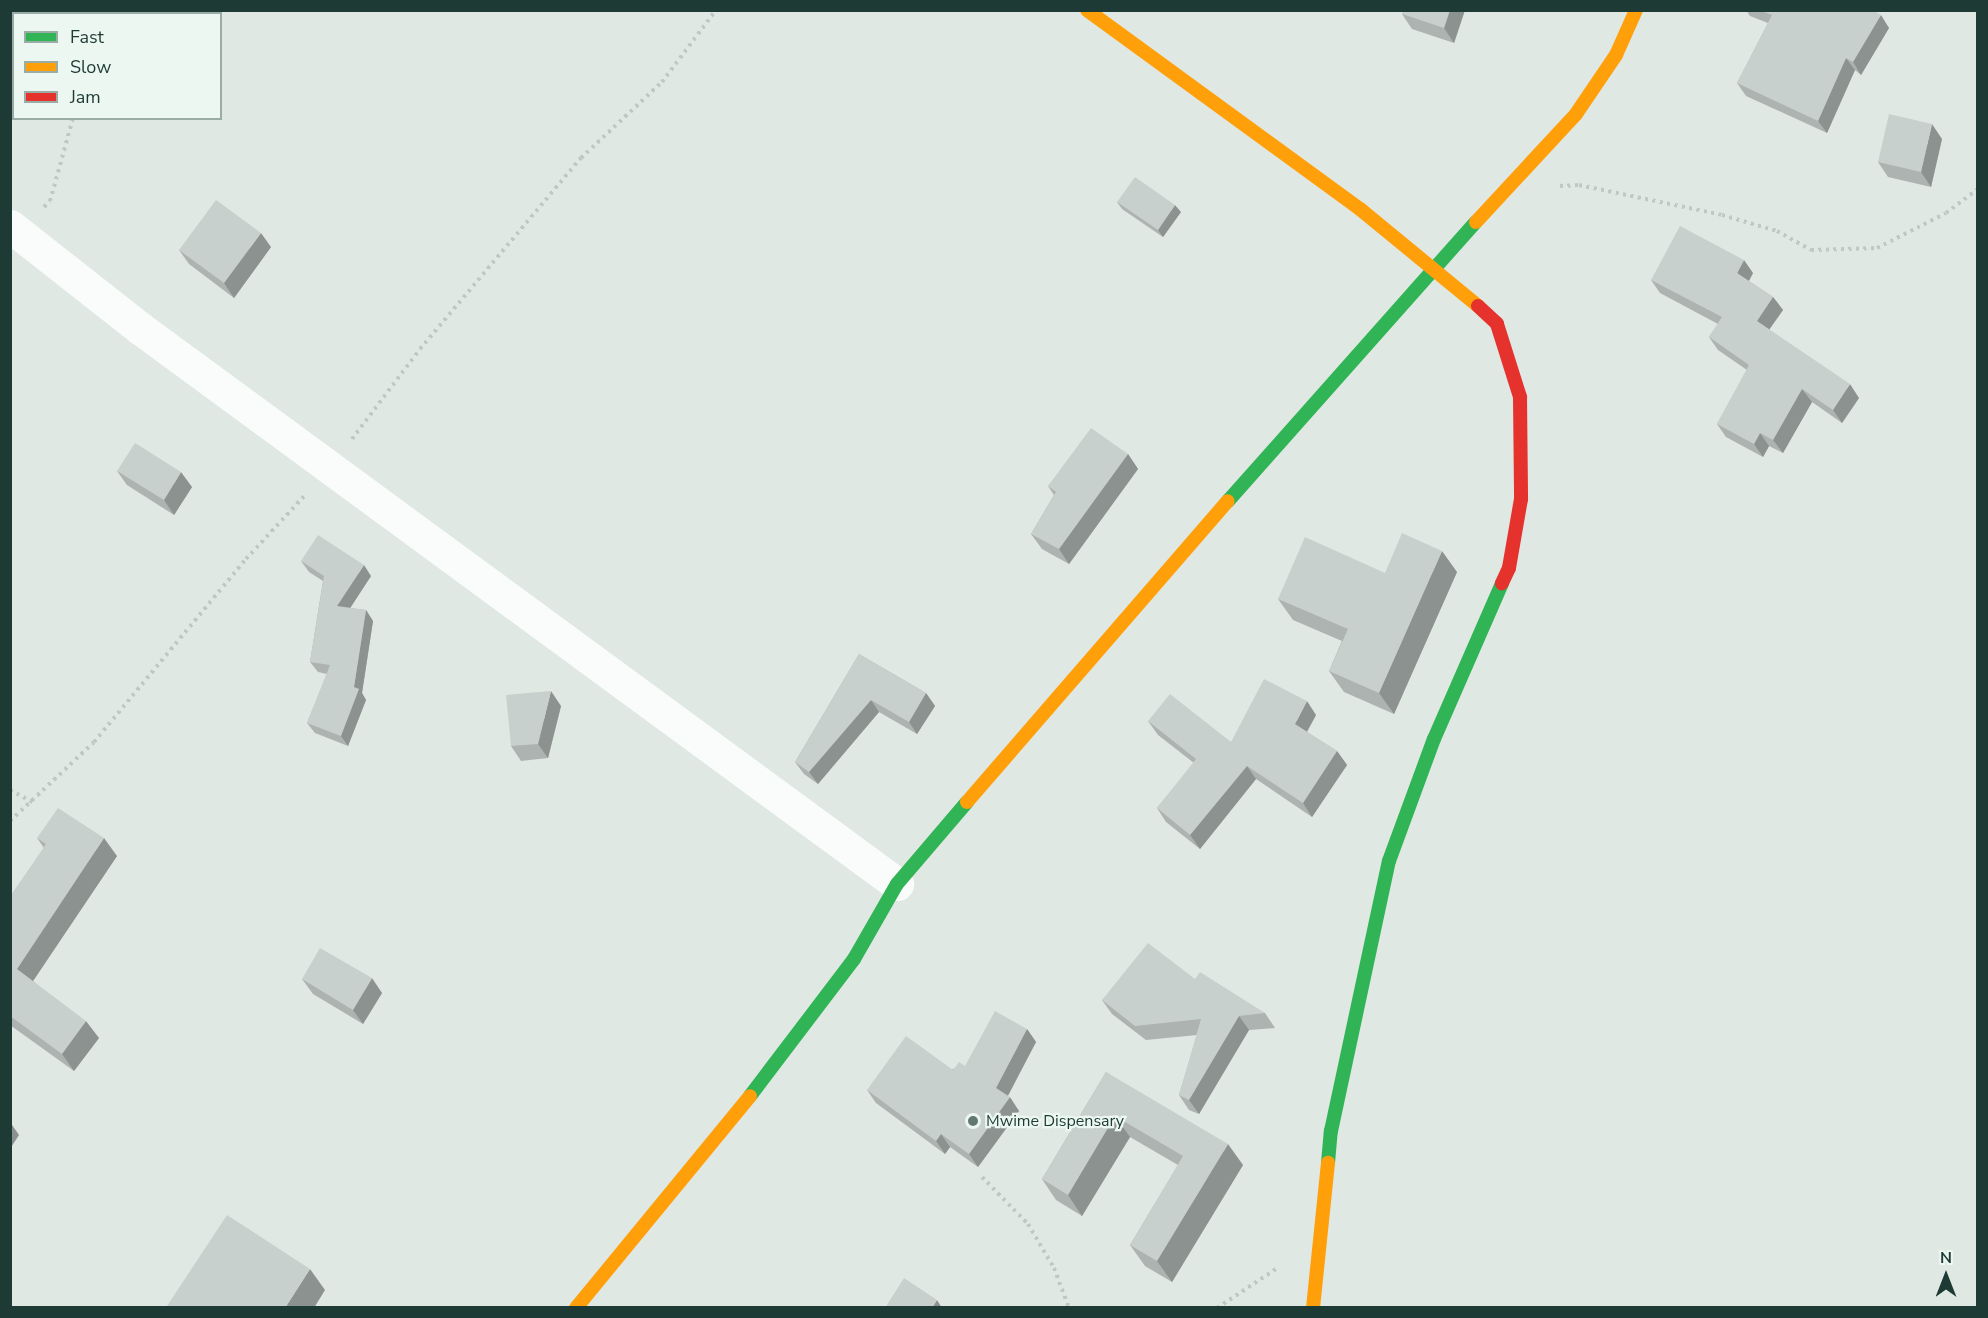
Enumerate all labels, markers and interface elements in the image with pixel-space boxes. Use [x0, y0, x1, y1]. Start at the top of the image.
legend [12, 12, 222, 120]
text: Fast [70, 25, 104, 49]
text: Slow [70, 55, 111, 79]
text: Jam [70, 85, 101, 109]
place label: Mwime Dispensary [986, 1111, 1124, 1131]
marker: Mwime Dispensary [964, 1112, 982, 1130]
north arrow [1916, 1246, 1976, 1306]
text: N [1940, 1247, 1952, 1269]

